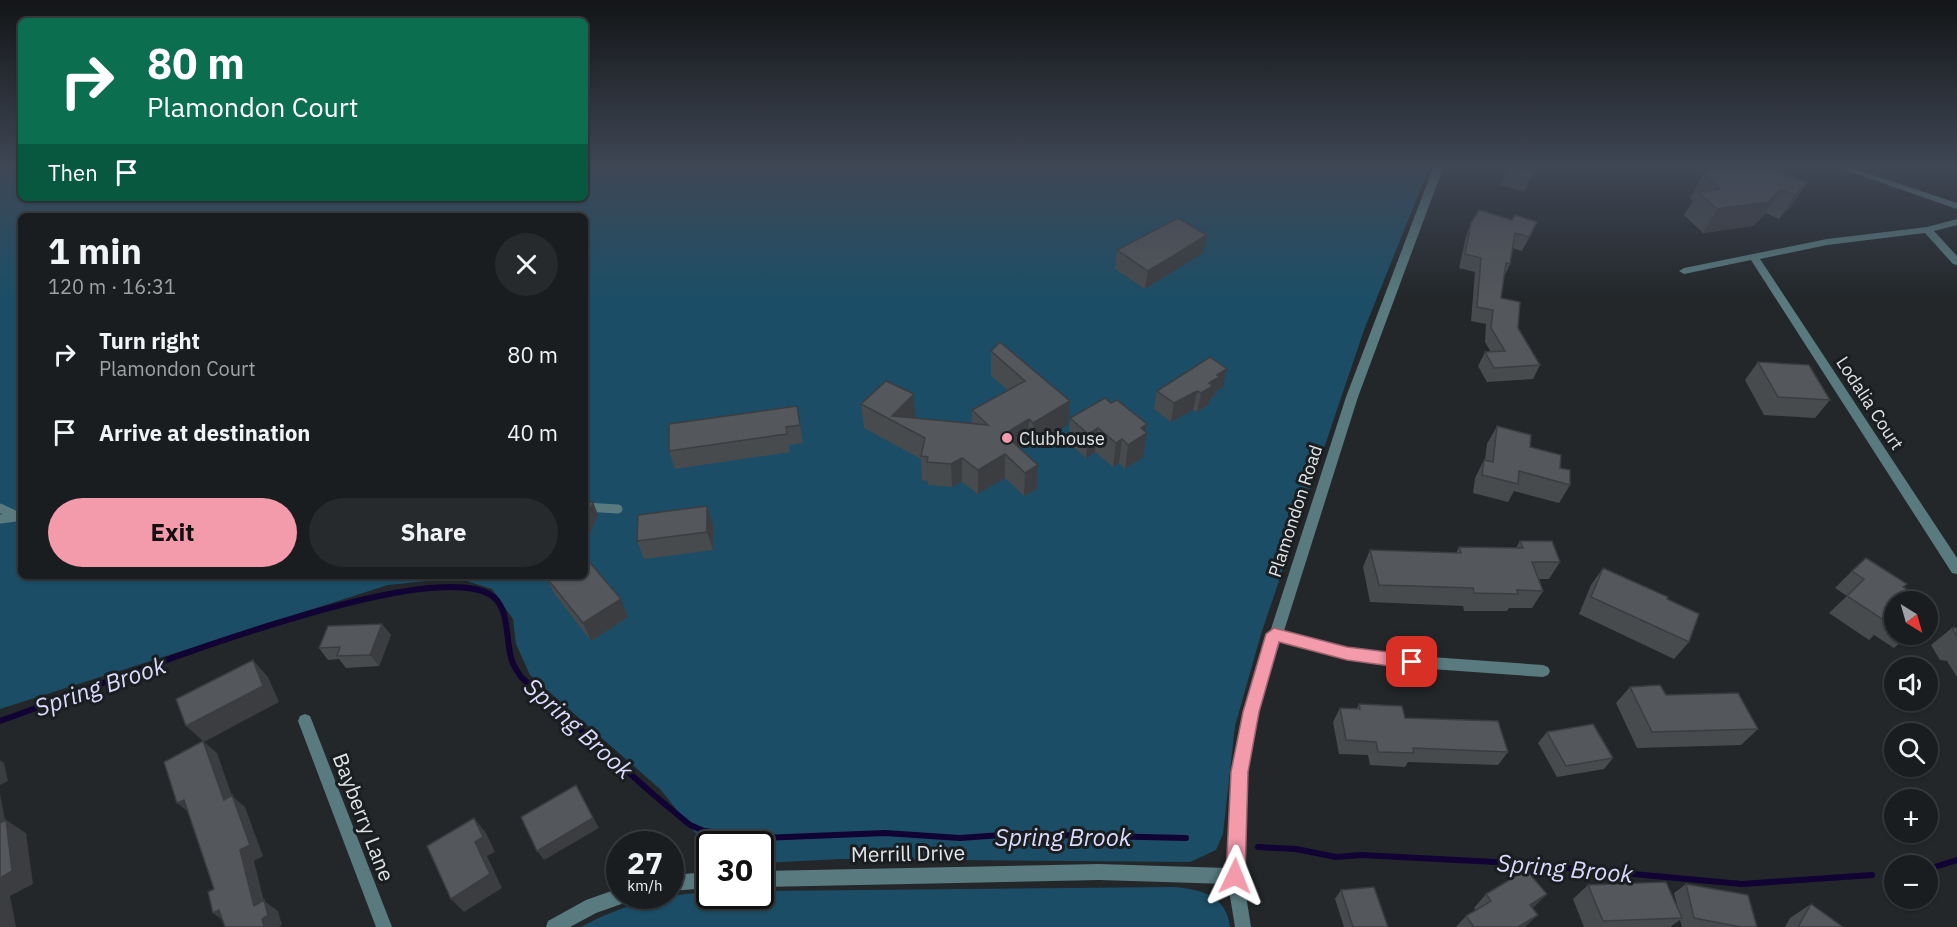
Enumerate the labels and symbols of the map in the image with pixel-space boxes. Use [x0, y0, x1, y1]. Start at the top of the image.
street label: Lodalia Court [1831, 352, 1909, 454]
place label: Clubhouse [1019, 427, 1105, 450]
marker: Clubhouse [1000, 431, 1014, 445]
street label: Plamondon Road [1263, 442, 1327, 580]
north arrow [1884, 591, 1938, 645]
pin [1386, 636, 1437, 687]
water label: Spring Brook [30, 648, 170, 723]
water label: Spring Brook [518, 670, 641, 786]
street label: Bayberry Lane [327, 749, 401, 885]
water label: Spring Brook [995, 821, 1132, 853]
speed limit sign: 30 [696, 831, 774, 909]
street label: Merrill Drive [851, 838, 965, 868]
position arrow [1203, 844, 1267, 908]
water label: Spring Brook [1496, 846, 1635, 890]

